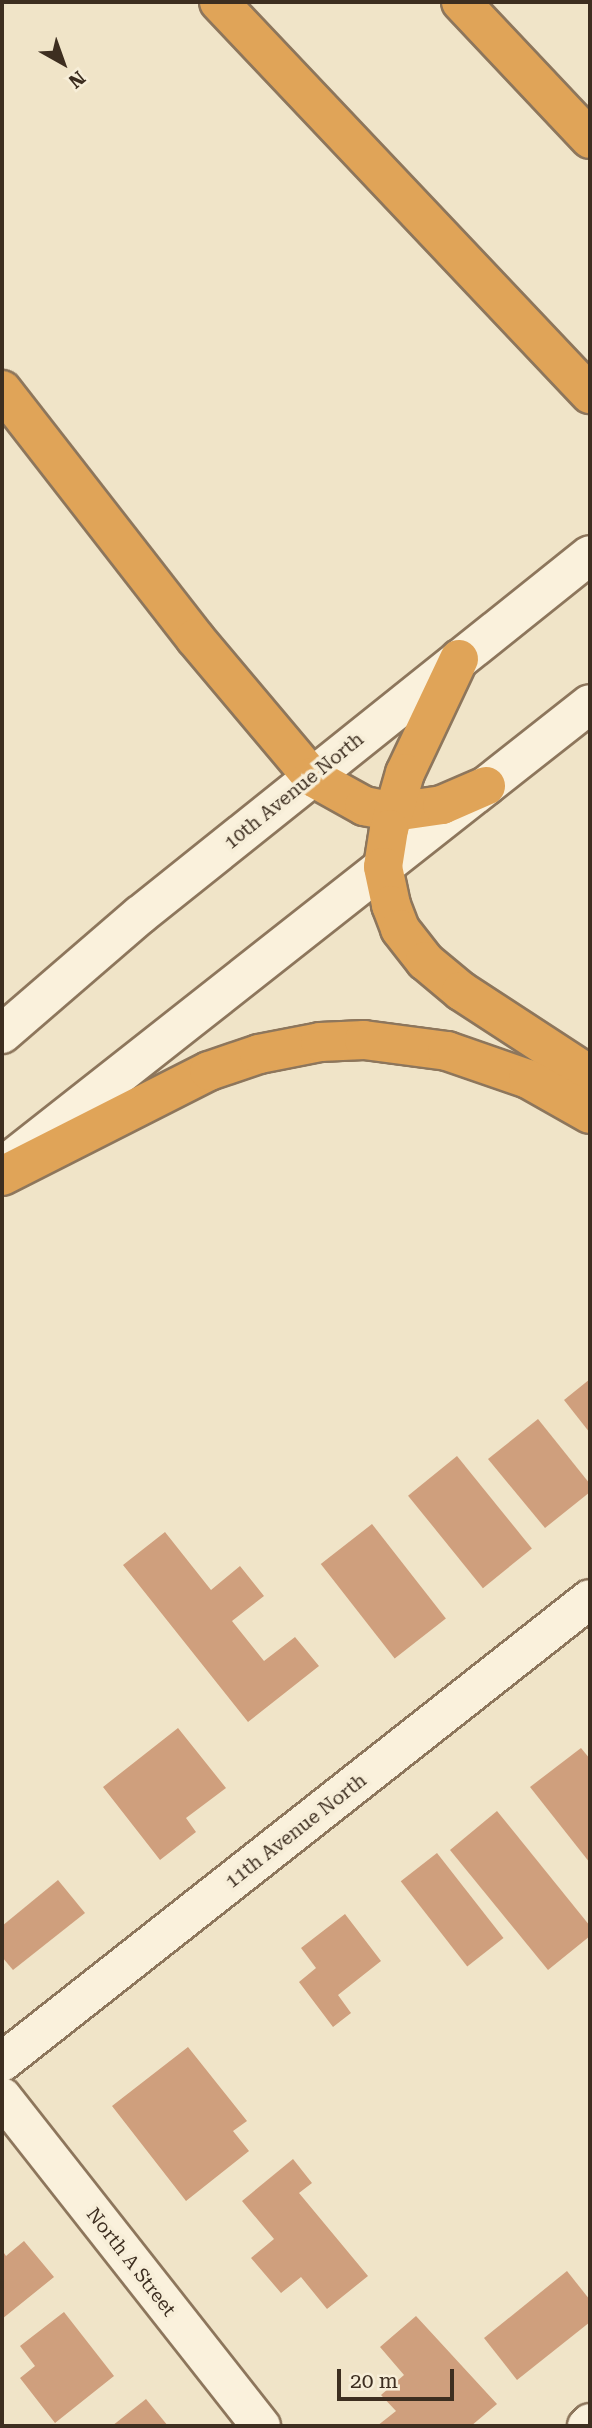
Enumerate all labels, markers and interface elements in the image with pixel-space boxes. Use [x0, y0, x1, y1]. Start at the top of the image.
north arrow [28, 28, 98, 98]
text: N [64, 66, 90, 93]
street label: 10th Avenue North [220, 728, 368, 854]
street label: 11th Avenue North [221, 1769, 371, 1893]
street label: North A Street [82, 2203, 180, 2321]
scale bar [340, 2354, 457, 2398]
text: 20 m [350, 2369, 398, 2393]

